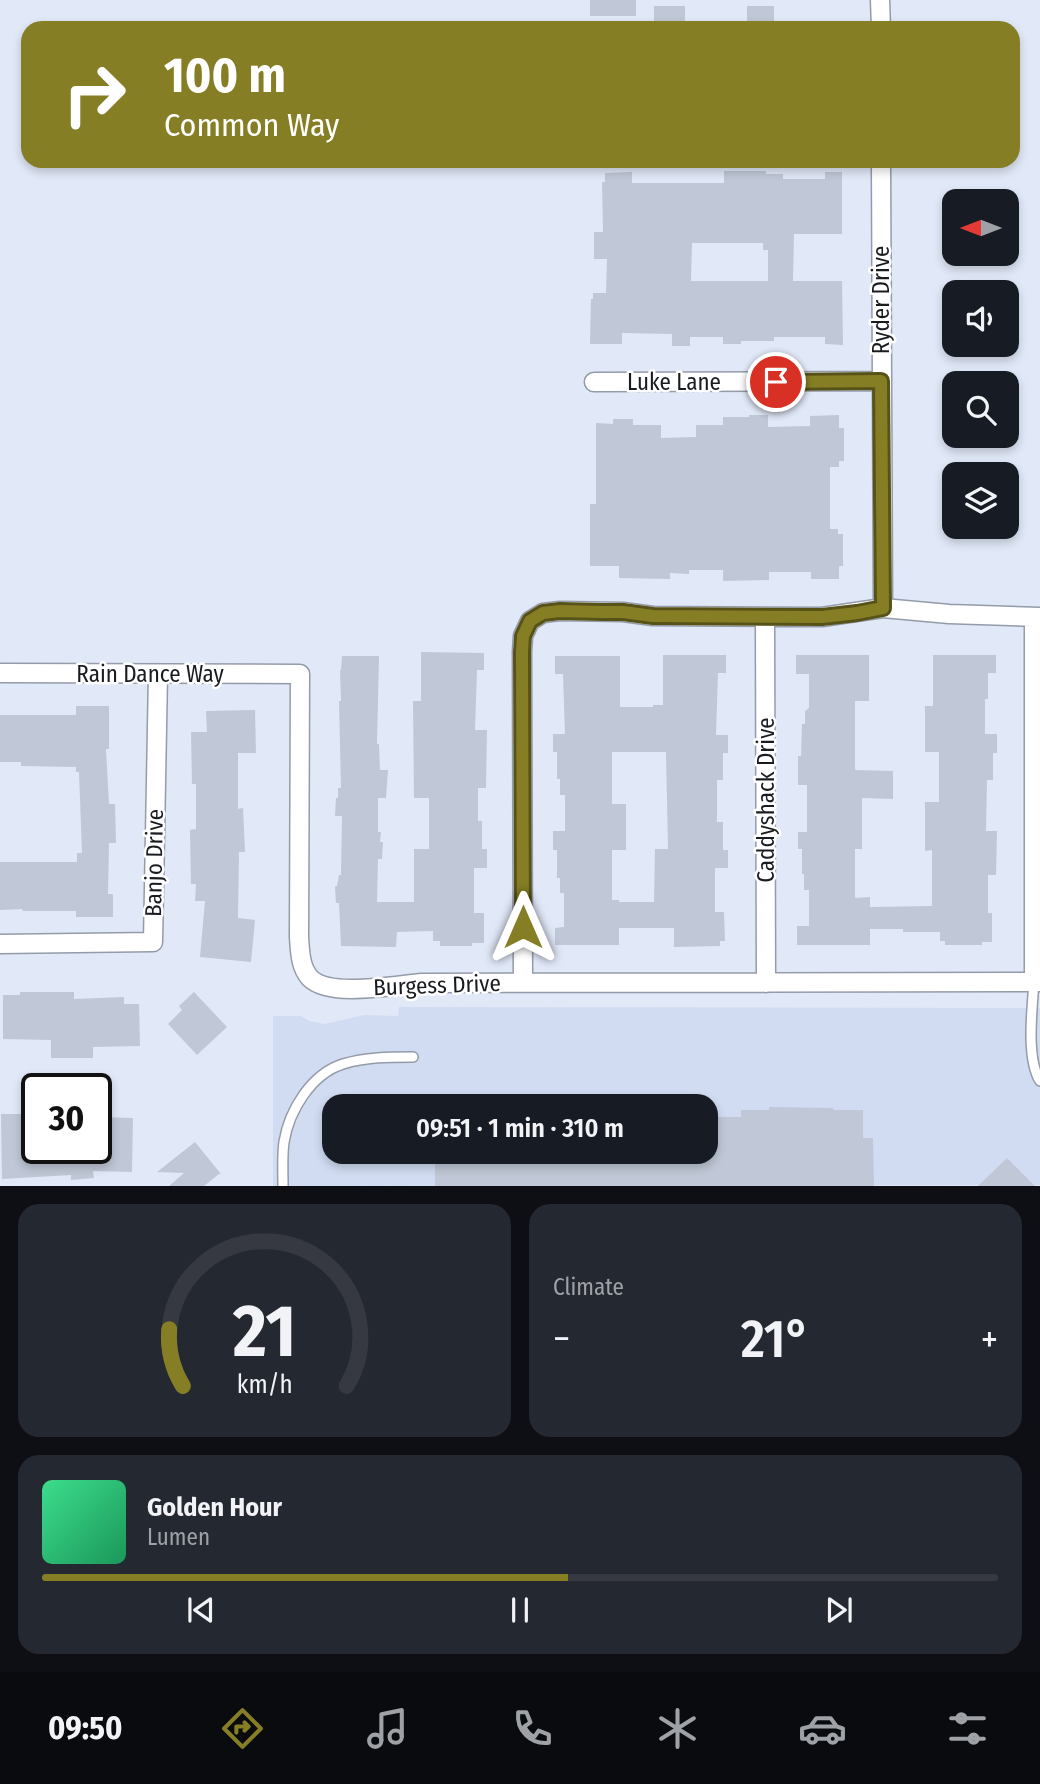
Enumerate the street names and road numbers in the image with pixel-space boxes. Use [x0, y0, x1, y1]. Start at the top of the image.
street label: Ryder Drive [867, 246, 895, 354]
street label: Luke Lane [627, 368, 721, 396]
street label: Rain Dance Way [76, 660, 224, 688]
street label: Caddyshack Drive [752, 717, 780, 883]
street label: Banjo Drive [139, 809, 169, 917]
street label: Burgess Drive [373, 969, 501, 1001]

